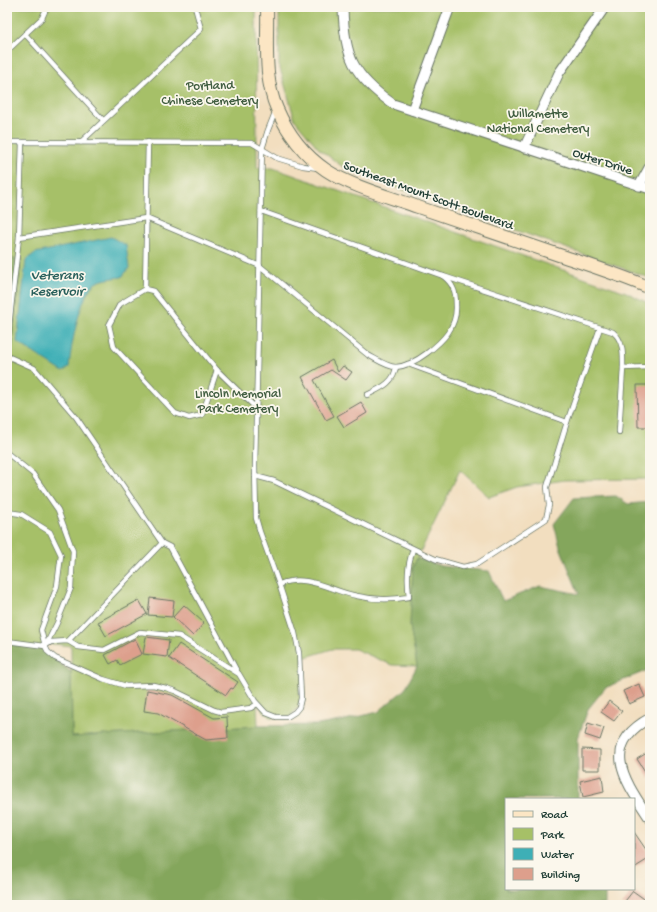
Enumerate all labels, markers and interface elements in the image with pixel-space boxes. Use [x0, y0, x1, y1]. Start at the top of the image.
park label: Portland Chinese Cemetery [161, 79, 259, 109]
park label: Willamette National Cemetery [487, 107, 590, 137]
street label: Outer Drive [570, 146, 634, 179]
street label: Southeast Mount Scott Boulevard [341, 159, 516, 235]
water label: Veterans Reservoir [30, 268, 87, 301]
park label: Lincoln Memorial Park Cemetery [195, 387, 281, 417]
legend [505, 798, 635, 890]
text: Road [541, 809, 568, 823]
text: Park [540, 829, 566, 843]
text: Water [541, 849, 575, 863]
text: Building [540, 869, 580, 883]

